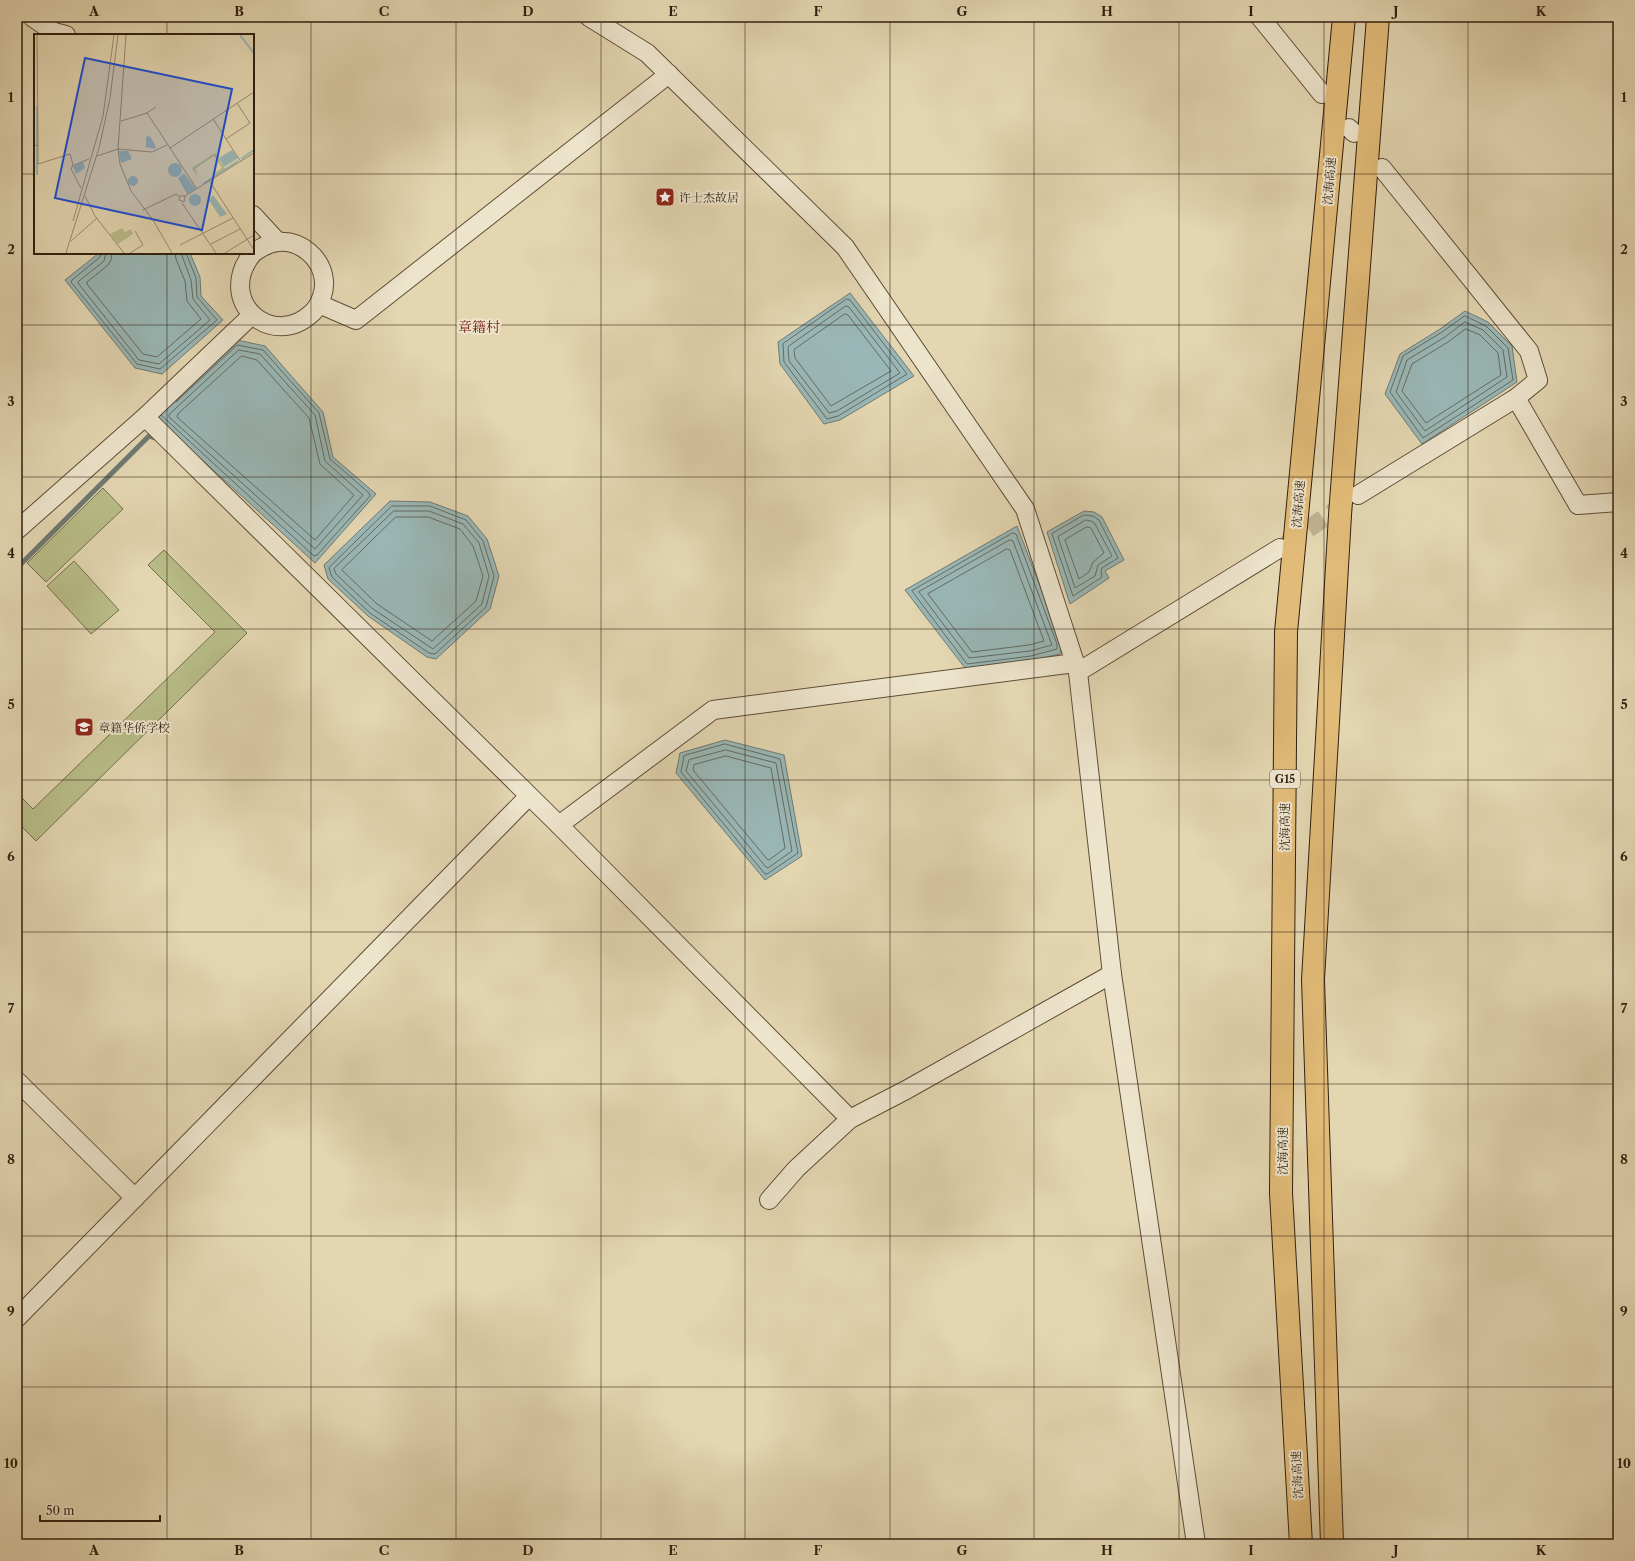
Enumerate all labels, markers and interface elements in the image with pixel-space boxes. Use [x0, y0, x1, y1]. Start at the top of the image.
text: A [88, 3, 100, 19]
text: B [234, 3, 244, 19]
text: C [379, 3, 389, 19]
text: D [522, 3, 534, 19]
text: E [668, 3, 678, 19]
text: F [814, 3, 823, 19]
text: G [956, 3, 968, 19]
text: H [1101, 3, 1113, 19]
text: I [1248, 3, 1254, 19]
text: J [1391, 3, 1399, 19]
text: K [1536, 3, 1547, 19]
inset map [34, 34, 254, 254]
text: 1 [8, 89, 14, 105]
text: 1 [1621, 89, 1627, 105]
street label: 沈海高速 [1319, 156, 1339, 206]
place icon: 许士杰故居 [654, 186, 676, 208]
place label: 许士杰故居 [679, 190, 739, 205]
text: 2 [7, 241, 15, 257]
text: 2 [1620, 241, 1628, 257]
district label: 章籍村 [458, 318, 500, 336]
text: 3 [7, 393, 15, 409]
text: 3 [1620, 393, 1628, 409]
street label: 沈海高速 [1288, 479, 1308, 529]
text: 4 [7, 545, 15, 561]
text: 4 [1620, 545, 1628, 561]
text: 5 [7, 696, 15, 712]
text: 5 [1620, 696, 1628, 712]
school or university icon: 章籍华侨学校 [73, 716, 95, 738]
place label: 章籍华侨学校 [98, 720, 170, 735]
road number: G15 [1270, 770, 1300, 788]
street label: 沈海高速 [1277, 803, 1292, 851]
text: 6 [7, 848, 15, 864]
text: 6 [1620, 848, 1628, 864]
text: 7 [8, 1000, 15, 1016]
text: 7 [1621, 1000, 1628, 1016]
street label: 沈海高速 [1275, 1127, 1290, 1175]
text: 8 [7, 1151, 15, 1167]
text: 8 [1620, 1151, 1628, 1167]
text: 9 [7, 1303, 15, 1319]
text: 9 [1620, 1303, 1628, 1319]
street label: 沈海高速 [1288, 1451, 1306, 1499]
text: 10 [4, 1455, 18, 1471]
text: 10 [1617, 1455, 1631, 1471]
scale bar [40, 1497, 160, 1523]
text: 50 m [46, 1503, 75, 1518]
text: A [88, 1542, 100, 1558]
text: B [234, 1542, 244, 1558]
text: C [379, 1542, 389, 1558]
text: D [522, 1542, 534, 1558]
text: E [668, 1542, 678, 1558]
text: F [814, 1542, 823, 1558]
text: G [956, 1542, 968, 1558]
text: H [1101, 1542, 1113, 1558]
text: I [1248, 1542, 1254, 1558]
text: J [1391, 1542, 1399, 1558]
text: K [1536, 1542, 1547, 1558]

